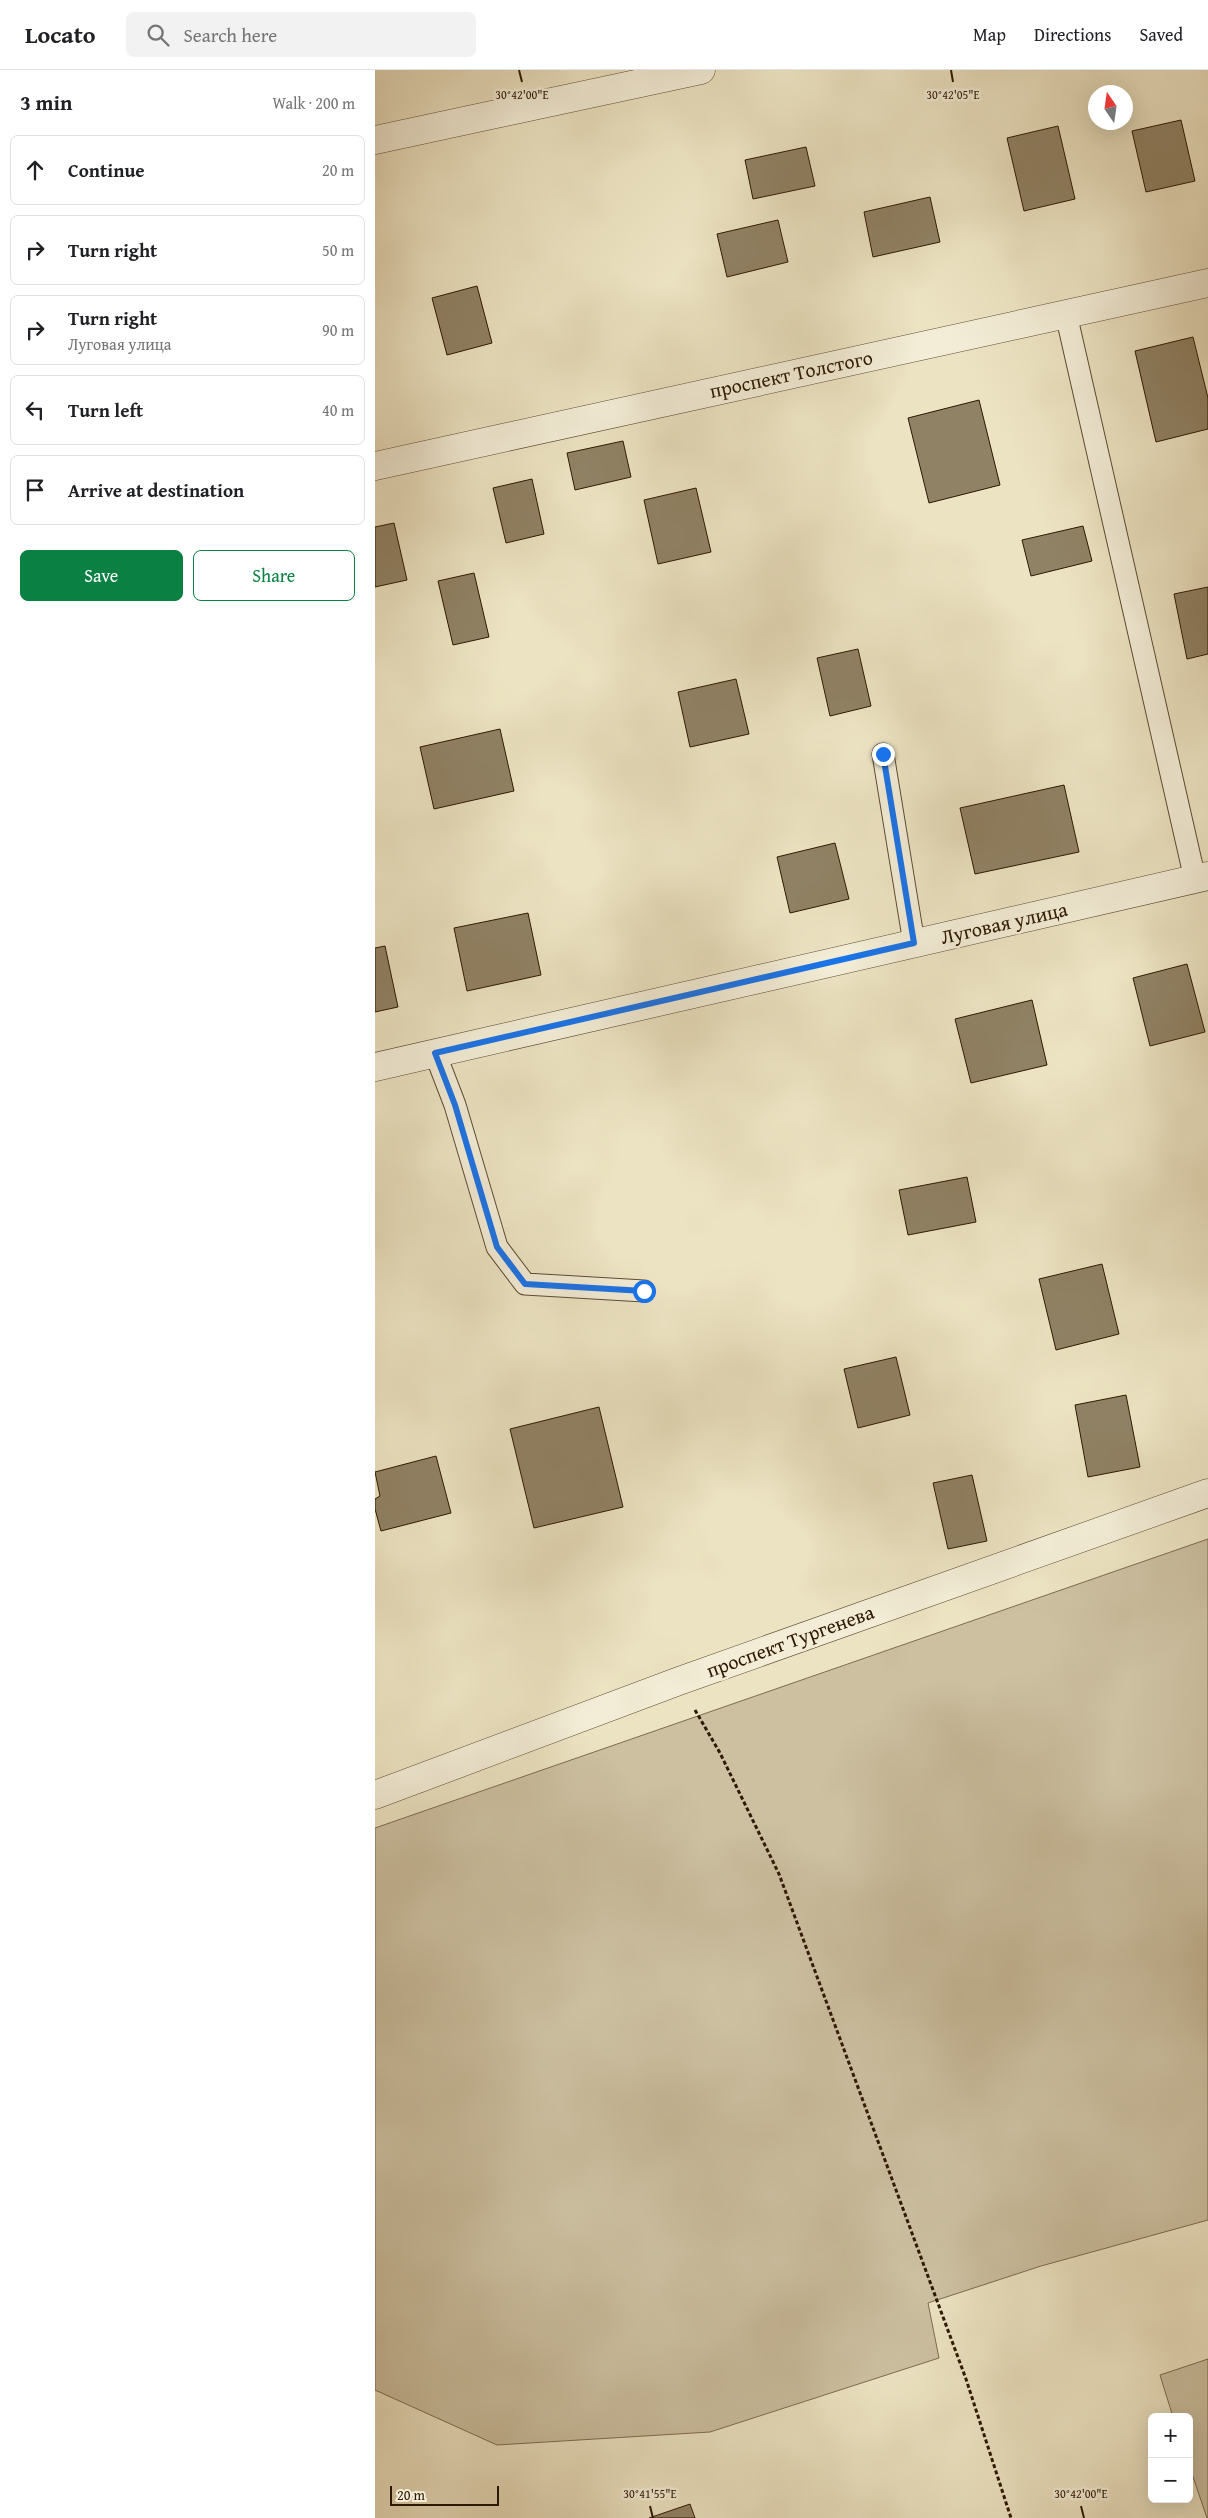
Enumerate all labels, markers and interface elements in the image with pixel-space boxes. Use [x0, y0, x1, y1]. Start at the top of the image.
search box [126, 12, 476, 57]
text: Locato [25, 17, 96, 52]
icon: search [144, 21, 172, 49]
text: Search here [184, 21, 277, 49]
text: Map [973, 21, 1006, 48]
text: Directions [1034, 21, 1111, 48]
text: Saved [1139, 21, 1183, 48]
north arrow [1088, 85, 1133, 130]
text: 30°42'00"E [495, 86, 549, 103]
text: 30°42'05"E [926, 86, 980, 103]
text: 3 min [20, 87, 72, 118]
text: Walk · 200 m [272, 91, 355, 115]
icon: ahead [21, 156, 49, 184]
text: Continue [68, 156, 145, 184]
text: 20 m [322, 158, 354, 182]
icon: right [21, 236, 49, 264]
text: Turn right [68, 236, 157, 264]
text: 50 m [322, 238, 354, 262]
text: Turn right [68, 304, 157, 332]
icon: right [21, 316, 49, 344]
text: 90 m [322, 318, 354, 342]
text: Луговая улица [68, 332, 171, 356]
street label: проспект Толстого [707, 342, 875, 405]
icon: left [21, 396, 49, 424]
text: Turn left [68, 396, 143, 424]
text: 40 m [322, 398, 354, 422]
icon: arrive [21, 476, 49, 504]
text: Arrive at destination [68, 476, 244, 504]
button: Save [20, 550, 183, 601]
button: Share [193, 550, 355, 601]
route end [872, 743, 895, 766]
street label: Луговая улица [938, 894, 1071, 951]
route start [633, 1280, 656, 1303]
street label: проспект Тургенева [702, 1597, 878, 1684]
map controls [1148, 2413, 1193, 2503]
button: + [1148, 2413, 1193, 2458]
button: − [1148, 2458, 1193, 2503]
scale bar [390, 2483, 499, 2506]
text: 20 m [397, 2485, 425, 2505]
text: 30°41'55"E [623, 2485, 677, 2502]
text: 30°42'00"E [1054, 2485, 1108, 2502]

